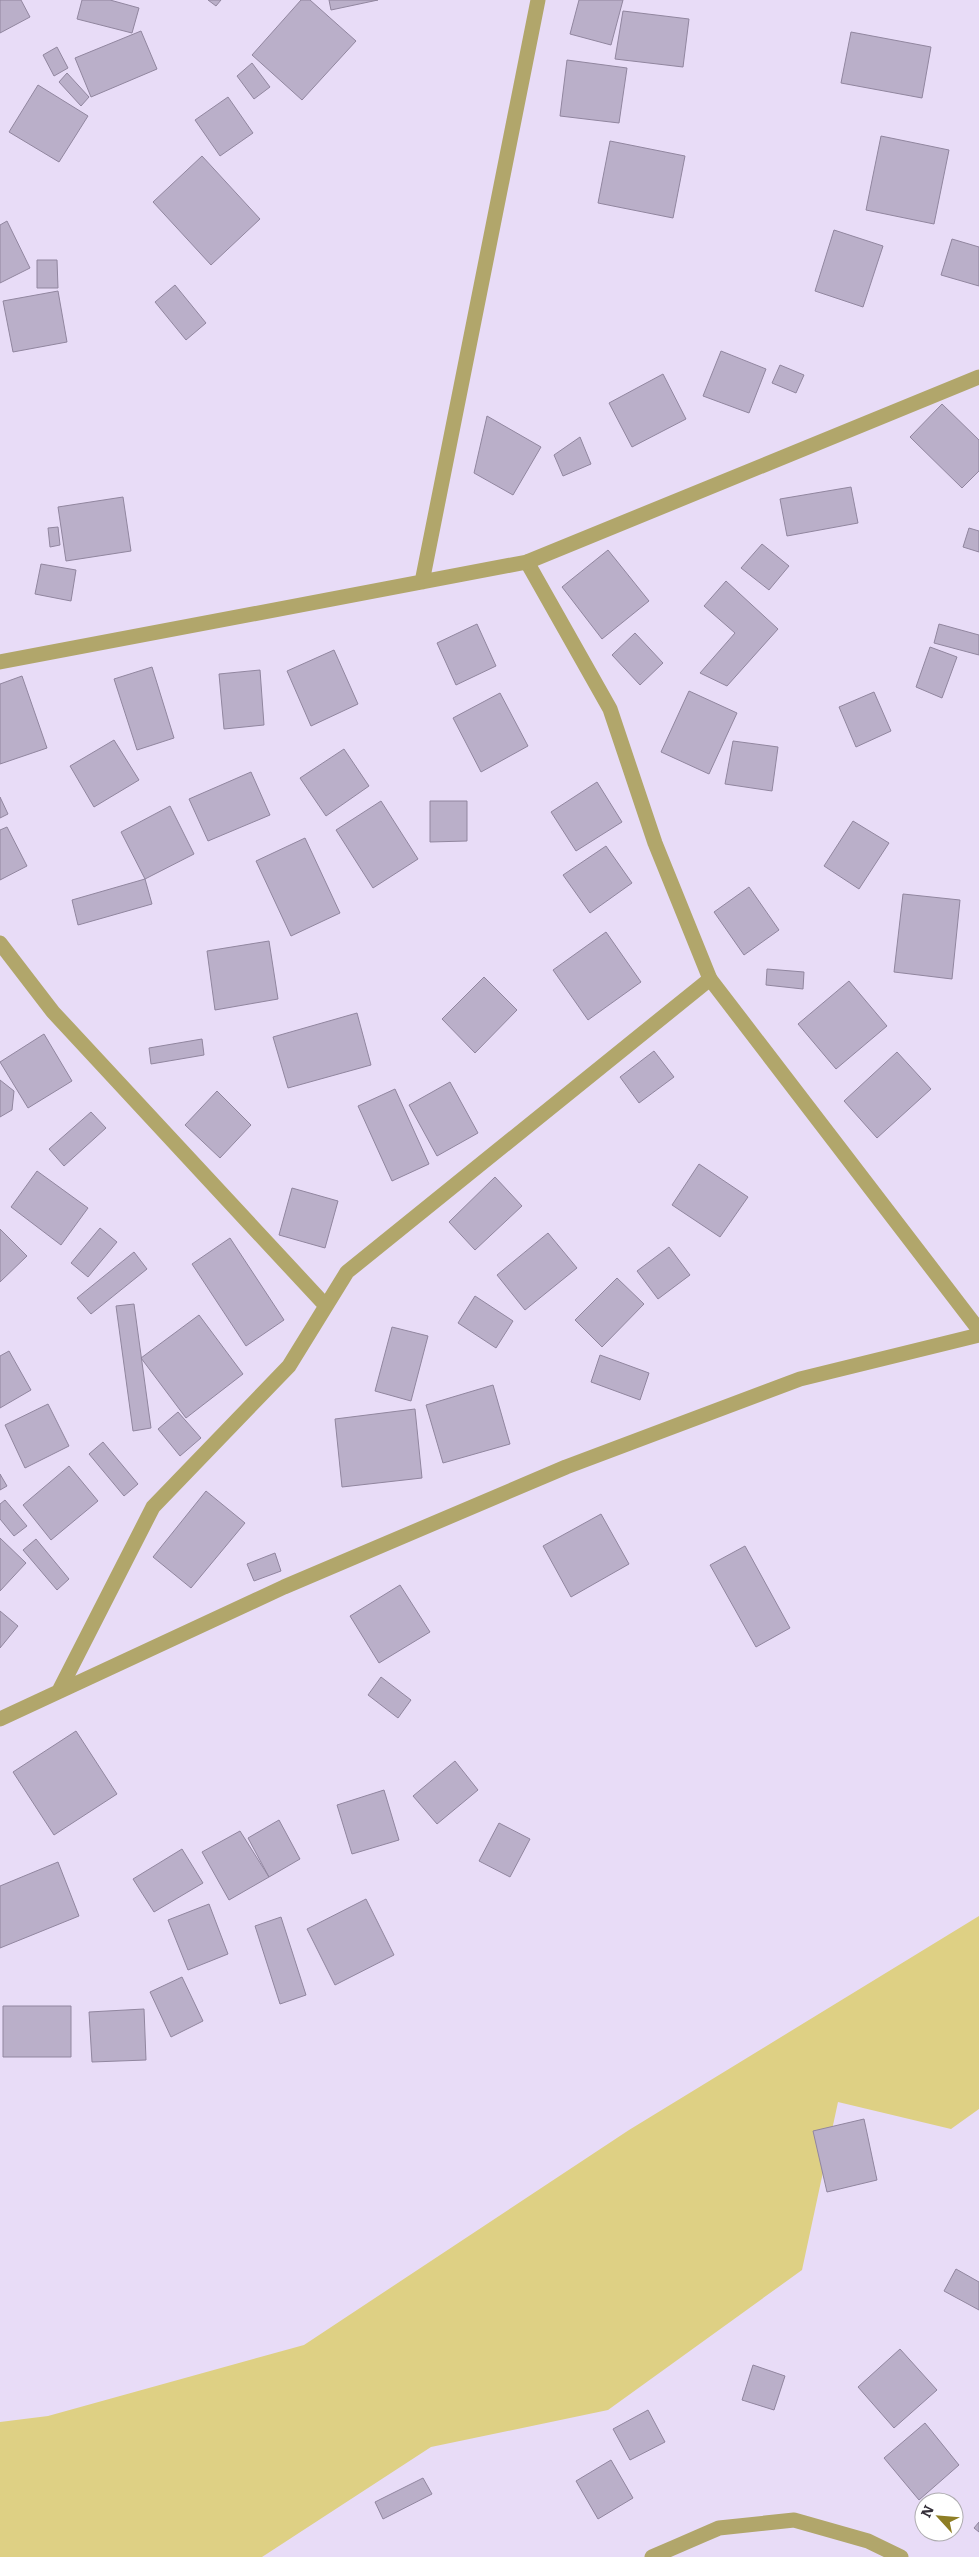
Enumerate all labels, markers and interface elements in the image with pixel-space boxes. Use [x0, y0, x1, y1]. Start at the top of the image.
north arrow [914, 2492, 964, 2542]
text: N [915, 2501, 938, 2521]

